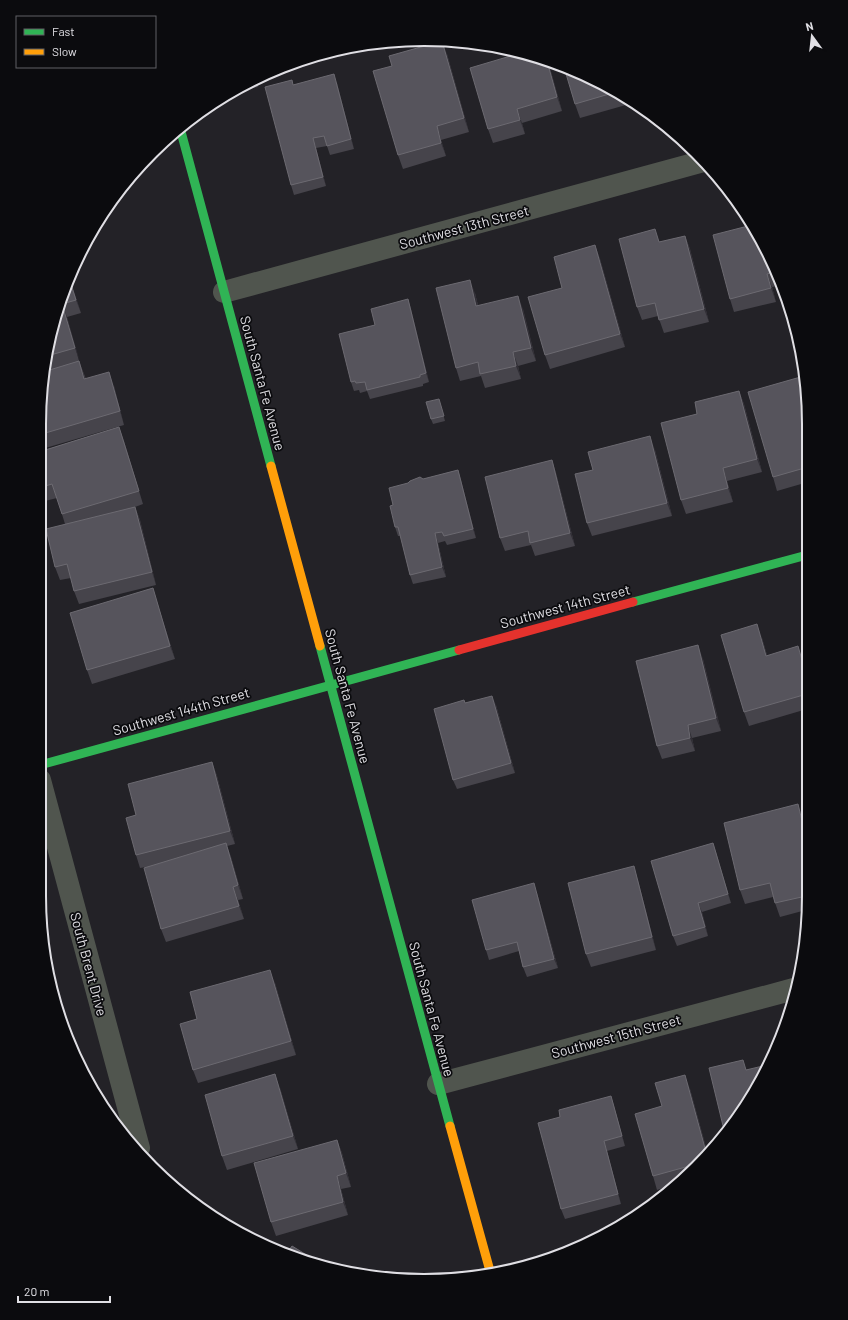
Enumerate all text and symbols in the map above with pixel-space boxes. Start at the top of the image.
legend [16,16,156,68]
north arrow [792,16,832,56]
text: N [804,19,815,33]
text: Fast [52,24,75,38]
text: Slow [52,44,77,58]
street label: Southwest 13th Street [397,202,531,252]
street label: South Santa Fe Avenue [237,314,289,452]
street label: Southwest 14th Street [498,580,632,632]
street label: South Santa Fe Avenue [322,627,374,765]
street label: Southwest 144th Street [111,683,251,739]
street label: South Brent Drive [67,910,111,1018]
street label: South Santa Fe Avenue [406,940,458,1078]
street label: Southwest 15th Street [549,1011,683,1061]
scale bar [18,1278,110,1304]
text: 20 m [24,1284,50,1298]

